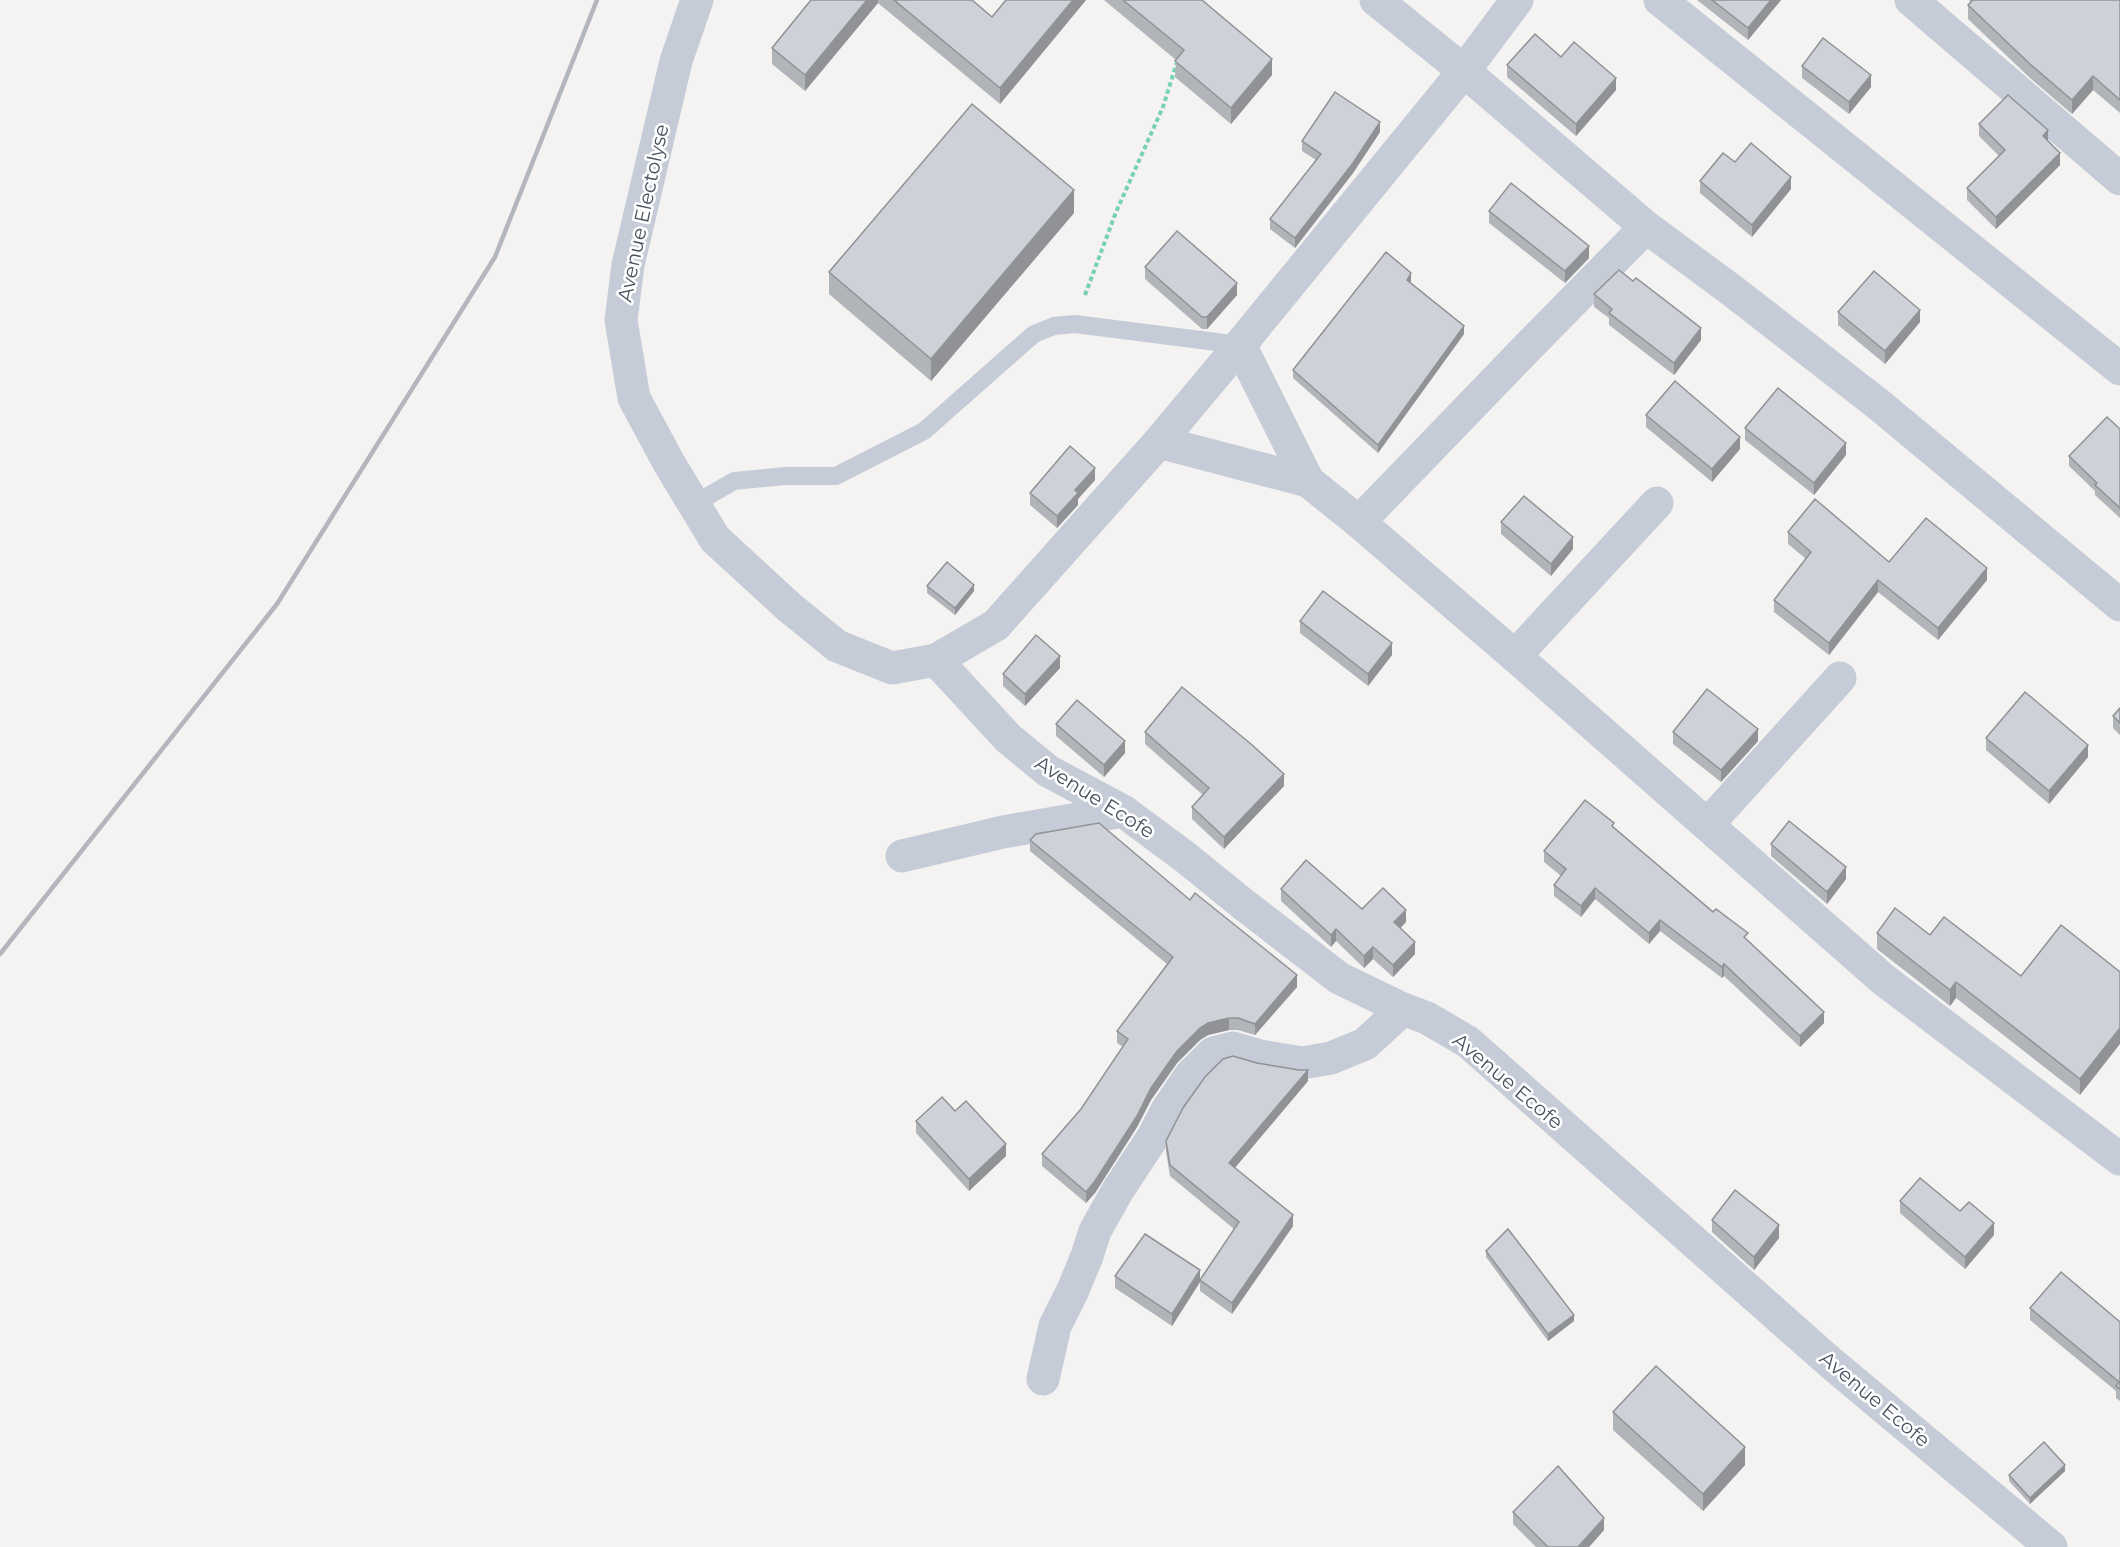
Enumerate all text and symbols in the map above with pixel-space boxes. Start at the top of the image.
street label: Avenue Electolyse [612,122,674,304]
street label: Avenue Ecofe [1031,751,1159,843]
street label: Avenue Ecofe [1448,1028,1568,1134]
street label: Avenue Ecofe [1815,1346,1935,1452]

